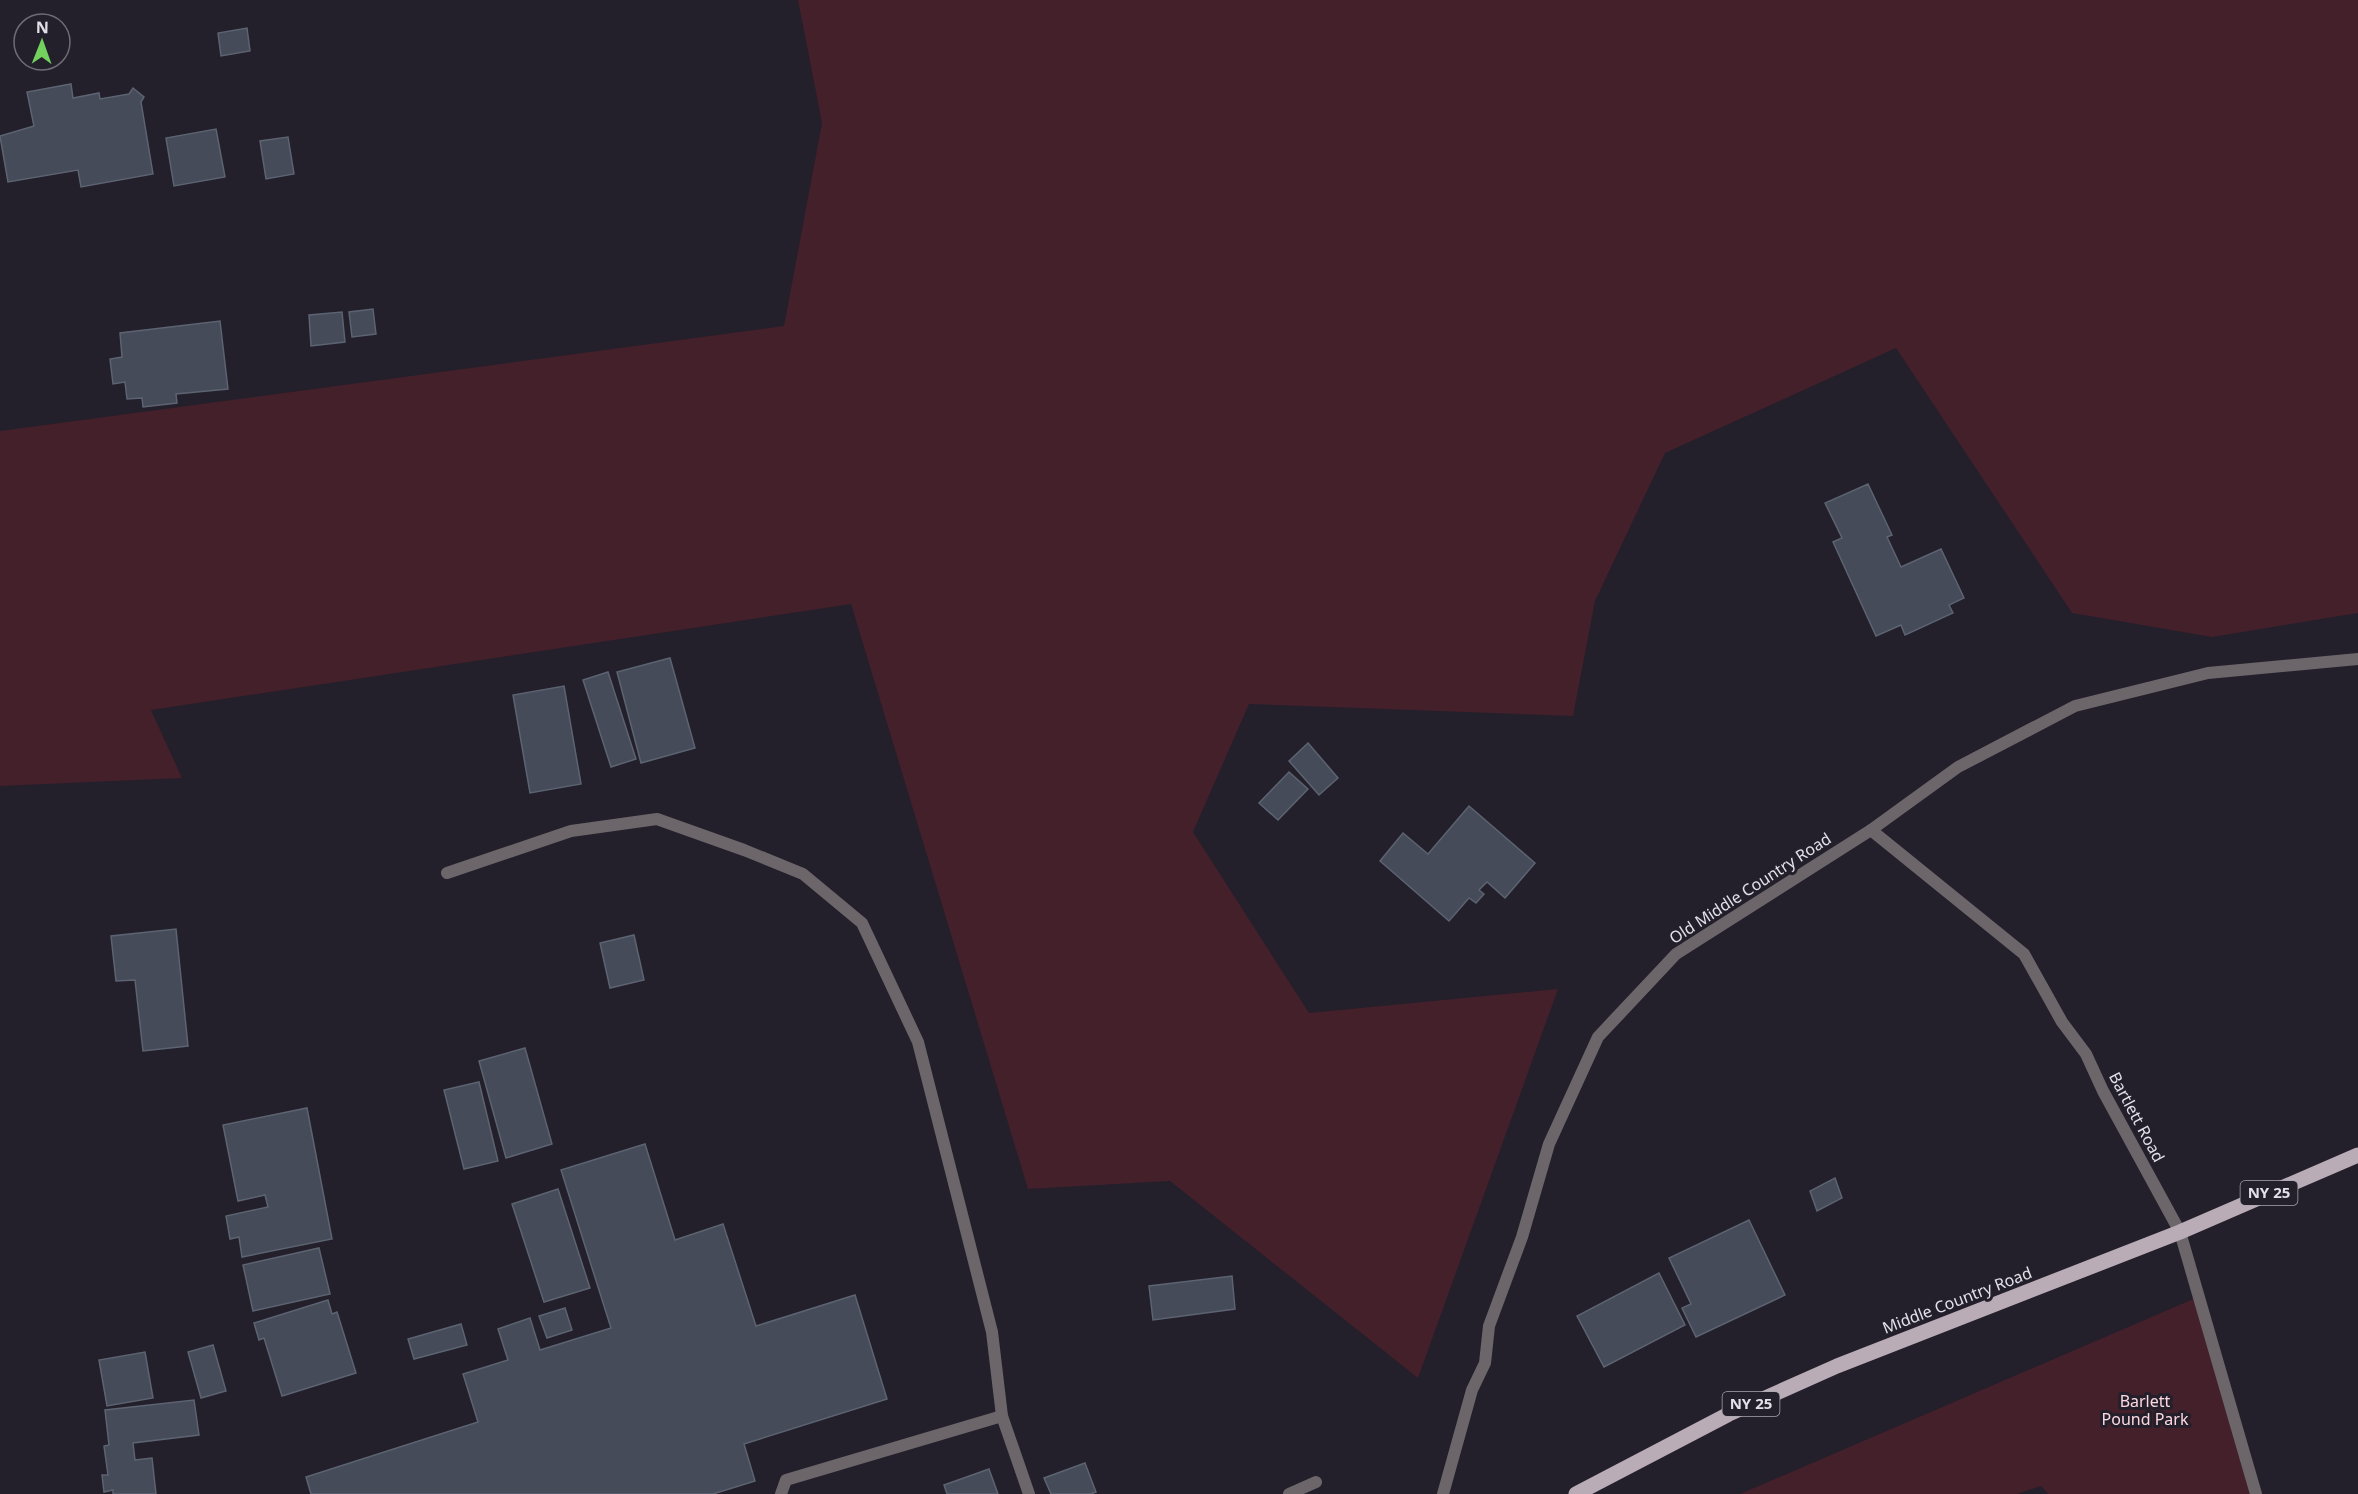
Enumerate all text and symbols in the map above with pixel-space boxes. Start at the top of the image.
north arrow [12,12,72,72]
text: N [36,16,49,38]
street label: Old Middle Country Road [1665,827,1835,949]
street label: Bartlett Road [2104,1068,2170,1166]
road number: NY 25 [2240,1181,2298,1205]
street label: Middle Country Road [1879,1261,2035,1339]
park label: Barlett Pound Park [2102,1390,2189,1430]
road number: NY 25 [1722,1392,1780,1416]

